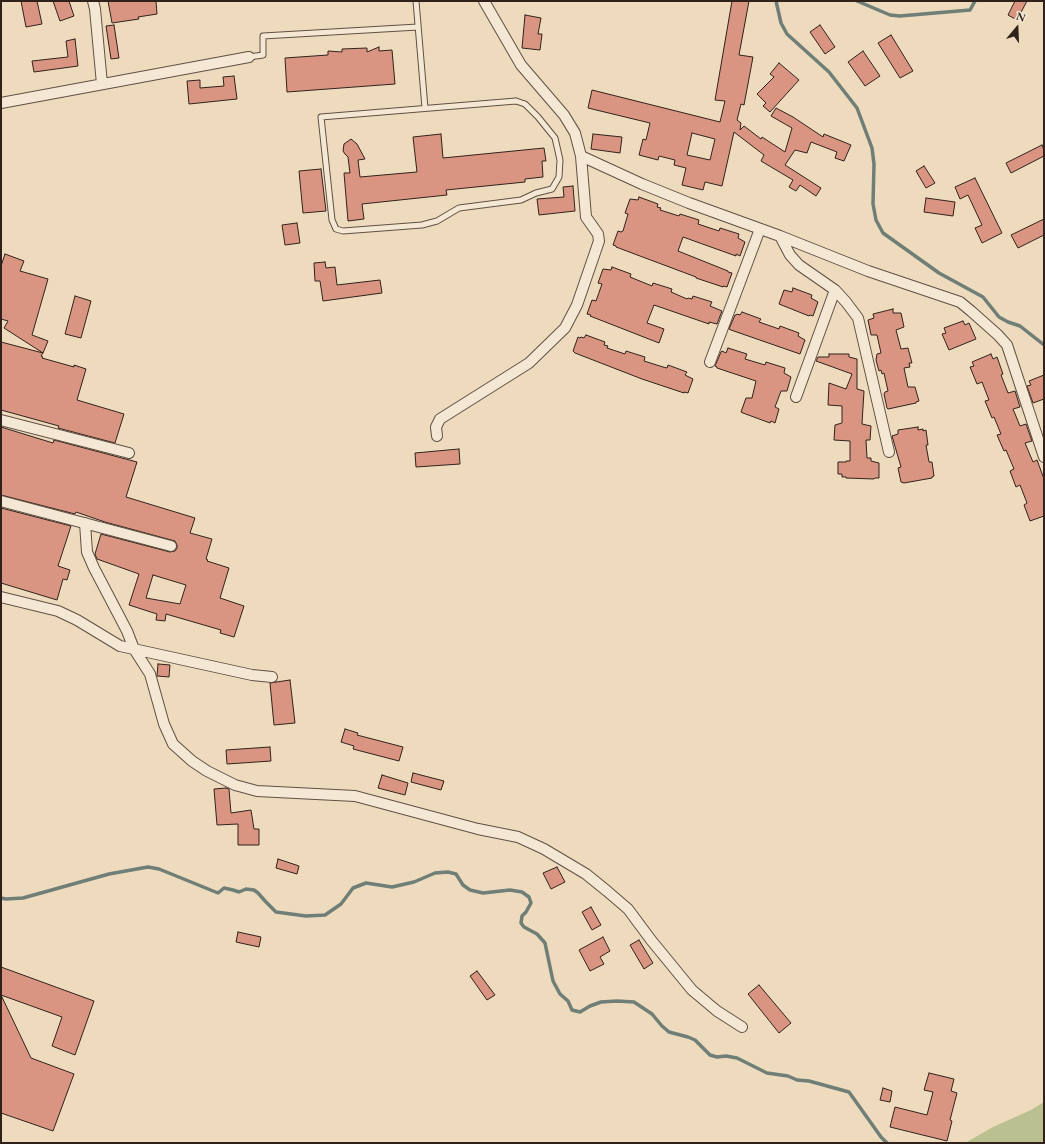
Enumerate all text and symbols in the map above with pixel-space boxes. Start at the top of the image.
north arrow [997,8,1037,48]
text: N [1014,9,1027,25]

